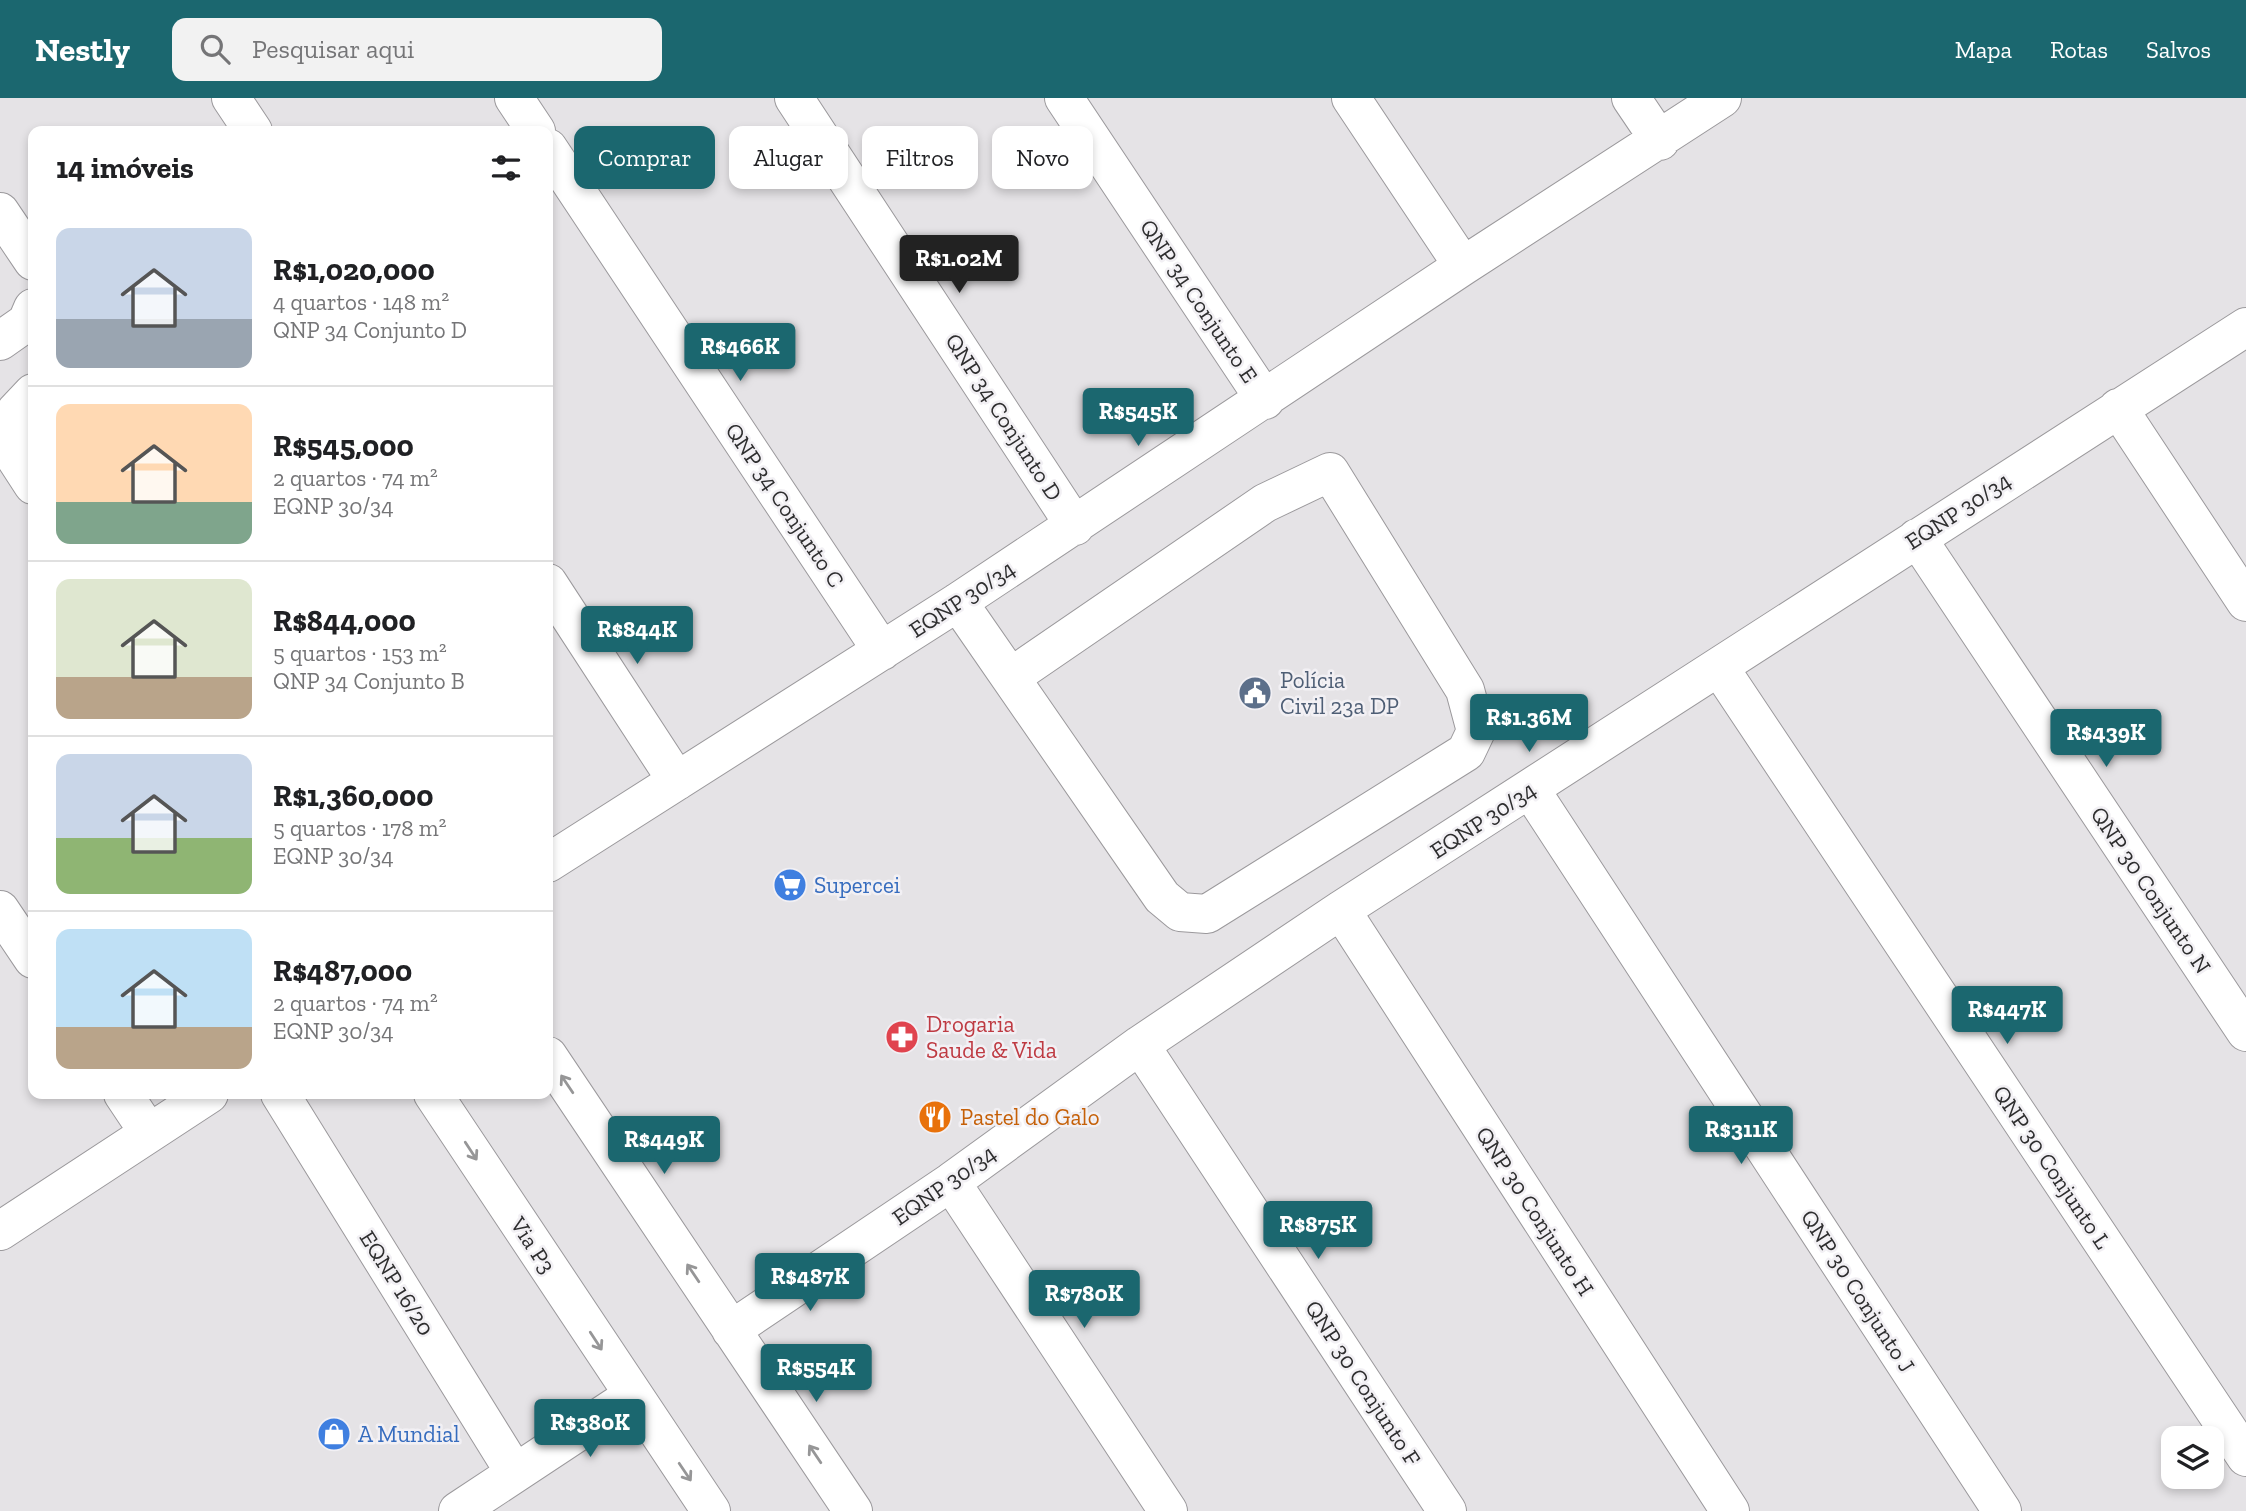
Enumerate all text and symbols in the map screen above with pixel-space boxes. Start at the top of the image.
search box [172,18,662,81]
text: Nestly [35,30,130,69]
icon: search [196,30,234,68]
text: Pesquisar aqui [252,33,414,65]
text: Mapa [1955,35,2012,64]
text: Rotas [2050,35,2108,64]
text: Salvos [2146,35,2211,64]
chip: Comprar [574,126,715,189]
chip: Alugar [729,126,848,189]
chip: Filtros [862,126,978,189]
chip: Novo [992,126,1093,189]
icon: filters [487,149,525,187]
text: 14 imóveis [56,150,194,186]
street label: QNP 34 Conjunto E [1134,214,1264,388]
pin: R$1.02M [894,236,1024,295]
text: R$1.02M [916,244,1002,272]
text: R$1,020,000 [273,252,435,288]
icon: home [112,256,196,340]
text: 4 quartos · 148 m² [273,288,449,316]
text: QNP 34 Conjunto D [273,316,467,344]
pin: R$466K [683,324,797,383]
street label: QNP 34 Conjunto D [939,328,1069,506]
text: R$466K [700,332,780,360]
pin: R$545K [1081,388,1195,448]
text: R$545K [1099,397,1177,425]
street label: QNP 34 Conjunto C [720,417,850,593]
text: R$545,000 [273,428,414,464]
icon: home [112,432,196,516]
text: 2 quartos · 74 m² [273,464,438,492]
street label: EQNP 30/34 [1900,466,2016,556]
text: EQNP 30/34 [273,492,394,520]
street label: EQNP 30/34 [904,554,1020,644]
text: R$844,000 [273,603,416,639]
pin: R$844K [580,606,694,666]
icon: home [112,607,196,691]
text: R$844K [597,615,677,643]
text: 5 quartos · 153 m² [273,639,447,667]
place label: Polícia Civil 23a DP [1280,666,1399,720]
text: QNP 34 Conjunto B [273,667,465,695]
public building icon: Polícia Civil 23a DP [1236,674,1274,712]
pin: R$1.36M [1464,694,1594,754]
text: R$1.36M [1486,703,1572,731]
pin: R$439K [2049,710,2163,769]
text: R$439K [2066,718,2146,746]
street label: EQNP 30/34 [1425,775,1541,865]
text: R$1,360,000 [273,778,434,814]
icon: home [112,782,196,866]
street label: QNP 30 Conjunto N [2085,801,2217,979]
text: 5 quartos · 178 m² [273,814,447,842]
text: EQNP 30/34 [273,842,394,870]
supermarket icon: Supercei [771,866,809,904]
place label: Supercei [814,871,900,899]
text: R$487,000 [273,953,412,989]
icon: home [112,957,196,1041]
pin: R$447K [1950,986,2064,1046]
text: 2 quartos · 74 m² [273,989,438,1017]
text: R$447K [1968,995,2046,1023]
place label: Drogaria Saude & Vida [926,1010,1057,1064]
text: EQNP 30/34 [273,1017,394,1045]
pharmacy icon: Drogaria Saude & Vida [883,1018,921,1056]
one-way arrow [559,1075,574,1094]
street label: QNP 30 Conjunto L [1987,1080,2117,1254]
restaurant icon: Pastel do Galo [916,1098,954,1136]
place label: Pastel do Galo [960,1103,1100,1131]
pin: R$311K [1684,1107,1798,1166]
text: R$311K [1705,1115,1777,1143]
pin: R$449K [607,1116,721,1176]
street label: QNP 30 Conjunto H [1470,1121,1600,1301]
text: R$449K [624,1125,704,1153]
street label: EQNP 30/34 [887,1139,1001,1231]
one-way arrow [464,1140,478,1160]
pin: R$875K [1261,1202,1375,1261]
street label: QNP 30 Conjunto J [1795,1204,1921,1378]
text: R$875K [1279,1210,1357,1238]
street label: Via P3 [504,1211,562,1278]
street label: EQNP 16/20 [354,1225,440,1341]
pin: R$487K [753,1254,867,1313]
text: R$487K [771,1262,849,1290]
one-way arrow [686,1264,700,1283]
pin: R$780K [1027,1270,1141,1330]
text: R$780K [1045,1279,1123,1307]
street label: QNP 30 Conjunto F [1299,1295,1427,1471]
one-way arrow [589,1330,603,1350]
pin: R$554K [759,1344,873,1404]
text: R$554K [777,1353,855,1381]
pin: R$380K [533,1400,647,1459]
text: R$380K [550,1408,630,1436]
shop icon: A Mundial [315,1415,353,1453]
place label: A Mundial [358,1420,460,1448]
map controls [2161,1426,2224,1489]
button: layers [2161,1426,2224,1489]
one-way arrow [807,1445,821,1465]
one-way arrow [678,1462,692,1482]

